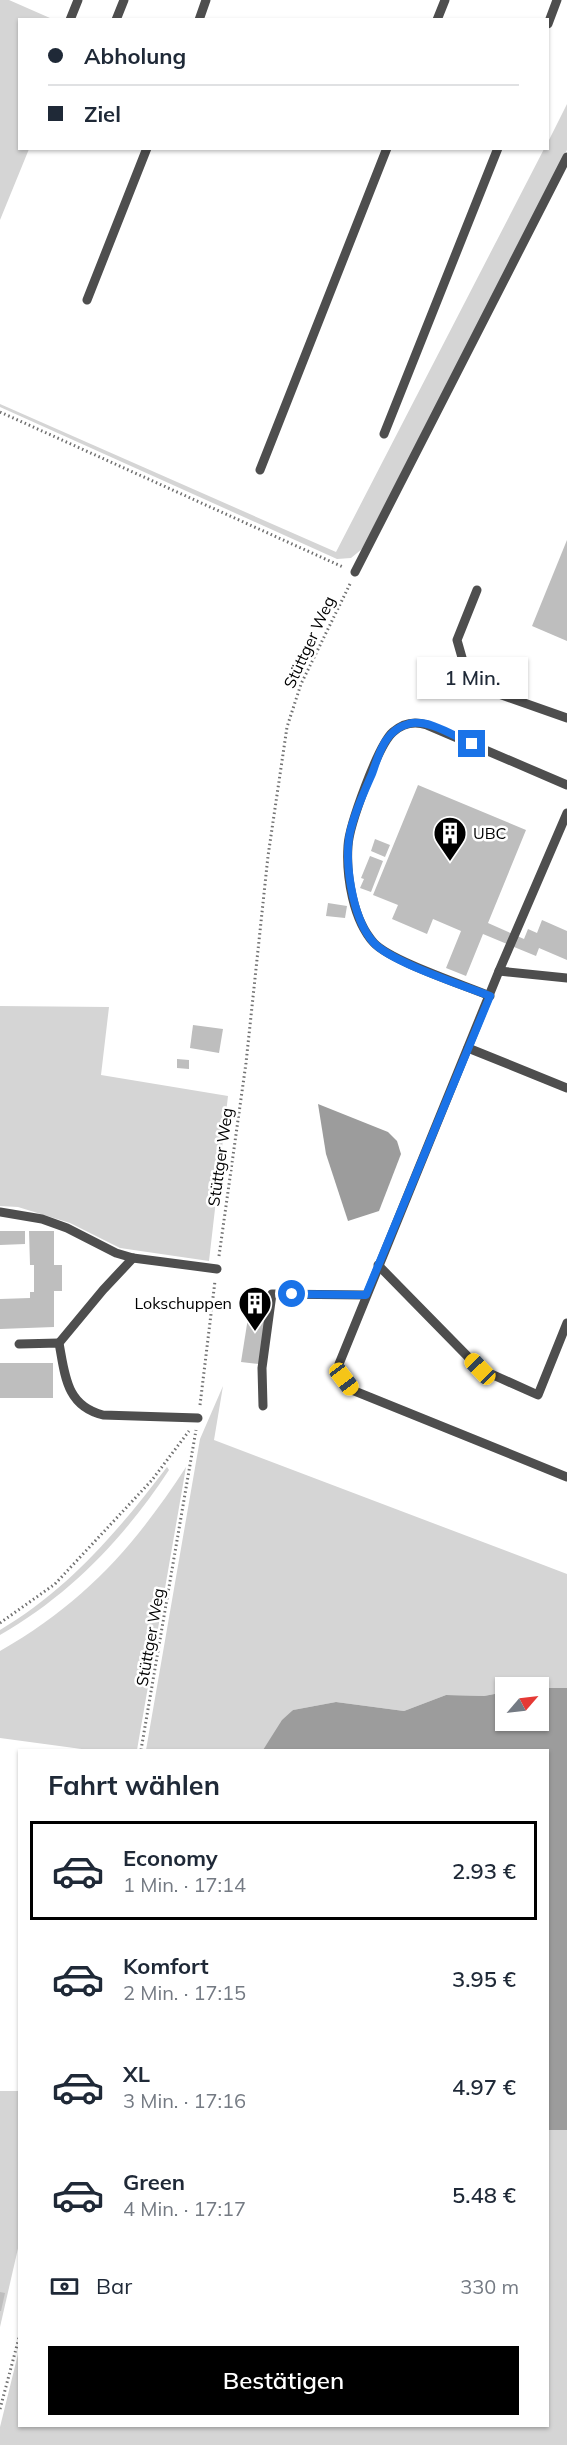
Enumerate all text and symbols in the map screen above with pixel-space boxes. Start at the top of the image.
text: Abholung [84,42,186,70]
text: Ziel [84,100,121,128]
street label: Stüttger Weg [279,593,339,691]
callout: 1 Min. [416,657,528,699]
text: 1 Min. [444,665,501,690]
route end [458,730,485,757]
building icon: UBC [432,815,468,862]
place label: UBC [473,823,507,843]
street label: Stüttger Weg [203,1106,237,1208]
route start [278,1280,305,1307]
building icon: Lokschuppen [237,1285,273,1332]
place label: Lokschuppen [134,1293,232,1313]
car [461,1350,499,1388]
car [326,1359,362,1399]
street label: Stüttger Weg [132,1586,168,1688]
north arrow [495,1677,549,1731]
map controls [495,1677,549,1731]
text: Fahrt wählen [48,1768,220,1802]
icon: car [51,1844,105,1898]
text: Economy [123,1844,218,1872]
text: 2.93 € [452,1857,516,1885]
text: 1 Min. · 17:14 [123,1872,246,1897]
icon: car [51,1952,105,2006]
text: Komfort [123,1952,209,1980]
text: 3.95 € [452,1965,516,1993]
text: 2 Min. · 17:15 [123,1980,246,2005]
icon: car [51,2060,105,2114]
text: XL [123,2060,150,2088]
text: 4.97 € [452,2073,516,2101]
text: 3 Min. · 17:16 [123,2088,246,2113]
icon: car [51,2168,105,2222]
text: Green [123,2168,185,2196]
text: 5.48 € [452,2181,516,2209]
text: 4 Min. · 17:17 [123,2196,246,2221]
icon: cash [48,2270,81,2303]
text: Bar [96,2272,132,2300]
text: 330 m [460,2274,519,2299]
button: Bestätigen [48,2346,519,2415]

